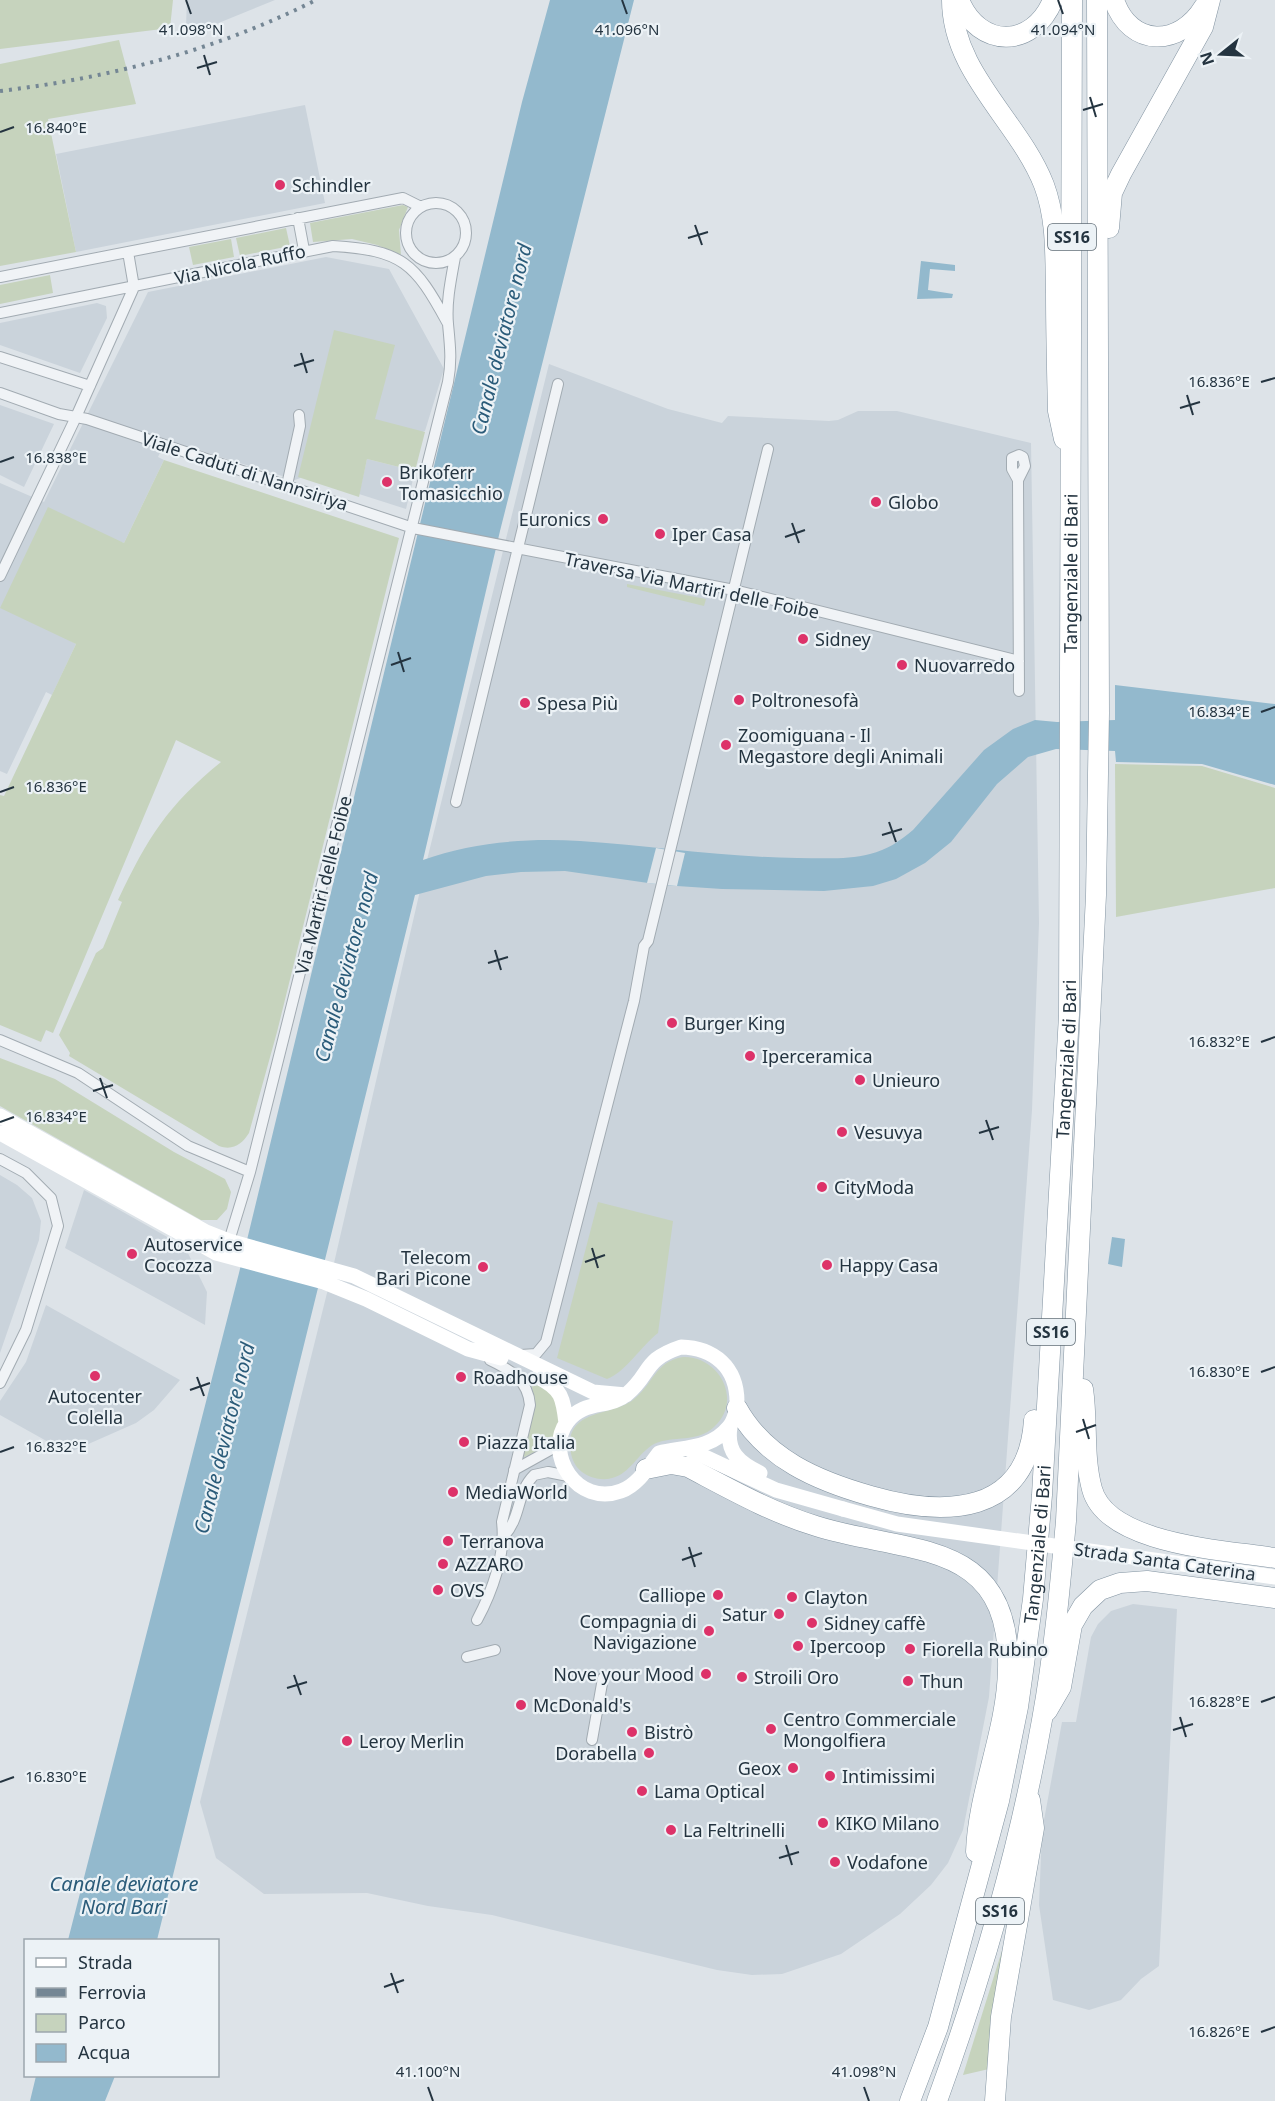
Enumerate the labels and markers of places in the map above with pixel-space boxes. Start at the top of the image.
place label: Schindler [292,173,371,197]
marker: Schindler [273,178,287,192]
place label: Brikoferr Tomasicchio [399,460,503,505]
marker: Brikoferr Tomasicchio [380,475,394,489]
place label: Globo [888,490,939,514]
marker: Globo [869,495,883,509]
place label: Euronics [519,507,591,531]
marker: Euronics [596,512,610,526]
place label: Iper Casa [672,522,752,546]
marker: Iper Casa [653,527,667,541]
place label: Sidney [815,627,872,651]
marker: Sidney [796,632,810,646]
place label: Nuovarredo [914,653,1015,677]
marker: Nuovarredo [895,658,909,672]
place label: Poltronesofà [751,688,859,712]
place label: Spesa Più [537,691,618,715]
marker: Poltronesofà [732,693,746,707]
marker: Spesa Più [518,696,532,710]
place label: Zoomiguana - Il Megastore degli Animali [738,723,943,768]
marker: Zoomiguana - Il Megastore degli Animali [719,738,733,752]
place label: Burger King [684,1011,785,1035]
marker: Burger King [665,1016,679,1030]
place label: Iperceramica [762,1044,873,1068]
marker: Iperceramica [743,1049,757,1063]
place label: Unieuro [872,1068,940,1092]
marker: Unieuro [853,1073,867,1087]
place label: Vesuvya [854,1120,923,1144]
marker: Vesuvya [835,1125,849,1139]
place label: CityModa [834,1175,914,1199]
marker: CityModa [815,1180,829,1194]
place label: Autoservice Cocozza [144,1232,243,1277]
place label: Telecom Bari Picone [376,1245,471,1290]
marker: Autoservice Cocozza [125,1247,139,1261]
place label: Happy Casa [839,1253,938,1277]
marker: Happy Casa [820,1258,834,1272]
marker: Telecom Bari Picone [476,1260,490,1274]
place label: Roadhouse [473,1365,568,1389]
marker: Autocenter Colella [88,1369,102,1383]
marker: Roadhouse [454,1370,468,1384]
place label: Autocenter Colella [48,1384,143,1429]
place label: Piazza Italia [476,1430,575,1454]
marker: Piazza Italia [457,1435,471,1449]
place label: MediaWorld [465,1480,568,1504]
marker: MediaWorld [446,1485,460,1499]
place label: Terranova [460,1529,544,1553]
marker: Terranova [441,1534,455,1548]
place label: AZZARO [455,1552,524,1576]
marker: AZZARO [436,1557,450,1571]
place label: OVS [450,1578,485,1602]
marker: OVS [431,1583,445,1597]
place label: Calliope [638,1583,706,1607]
place label: Clayton [804,1585,868,1609]
marker: Calliope [711,1588,725,1602]
marker: Clayton [785,1590,799,1604]
place label: Satur [722,1602,768,1626]
marker: Satur [772,1607,786,1621]
place label: Compagnia di Navigazione [579,1609,697,1654]
place label: Sidney caffè [824,1611,926,1635]
marker: Sidney caffè [805,1616,819,1630]
marker: Compagnia di Navigazione [702,1624,716,1638]
place label: Ipercoop [810,1634,886,1658]
place label: Fiorella Rubino [922,1637,1048,1661]
marker: Ipercoop [791,1639,805,1653]
marker: Fiorella Rubino [903,1642,917,1656]
place label: Nove your Mood [553,1662,694,1686]
place label: Stroili Oro [754,1665,839,1689]
marker: Nove your Mood [699,1667,713,1681]
place label: Thun [920,1669,963,1693]
marker: Stroili Oro [735,1670,749,1684]
marker: Thun [901,1674,915,1688]
place label: McDonald's [533,1693,631,1717]
marker: McDonald's [514,1698,528,1712]
place label: Centro Commerciale Mongolfiera [783,1707,956,1752]
place label: Bistrò [644,1720,693,1744]
marker: Centro Commerciale Mongolfiera [764,1722,778,1736]
marker: Bistrò [625,1725,639,1739]
place label: Leroy Merlin [359,1729,464,1753]
marker: Leroy Merlin [340,1734,354,1748]
place label: Dorabella [555,1741,637,1765]
marker: Dorabella [642,1746,656,1760]
place label: Geox [738,1756,781,1780]
marker: Geox [786,1761,800,1775]
place label: Intimissimi [842,1764,935,1788]
marker: Intimissimi [823,1769,837,1783]
place label: Lama Optical [654,1779,765,1803]
marker: Lama Optical [635,1784,649,1798]
place label: KIKO Milano [835,1811,940,1835]
marker: KIKO Milano [816,1816,830,1830]
place label: La Feltrinelli [683,1818,785,1842]
marker: La Feltrinelli [664,1823,678,1837]
place label: Vodafone [847,1850,928,1874]
marker: Vodafone [828,1855,842,1869]

